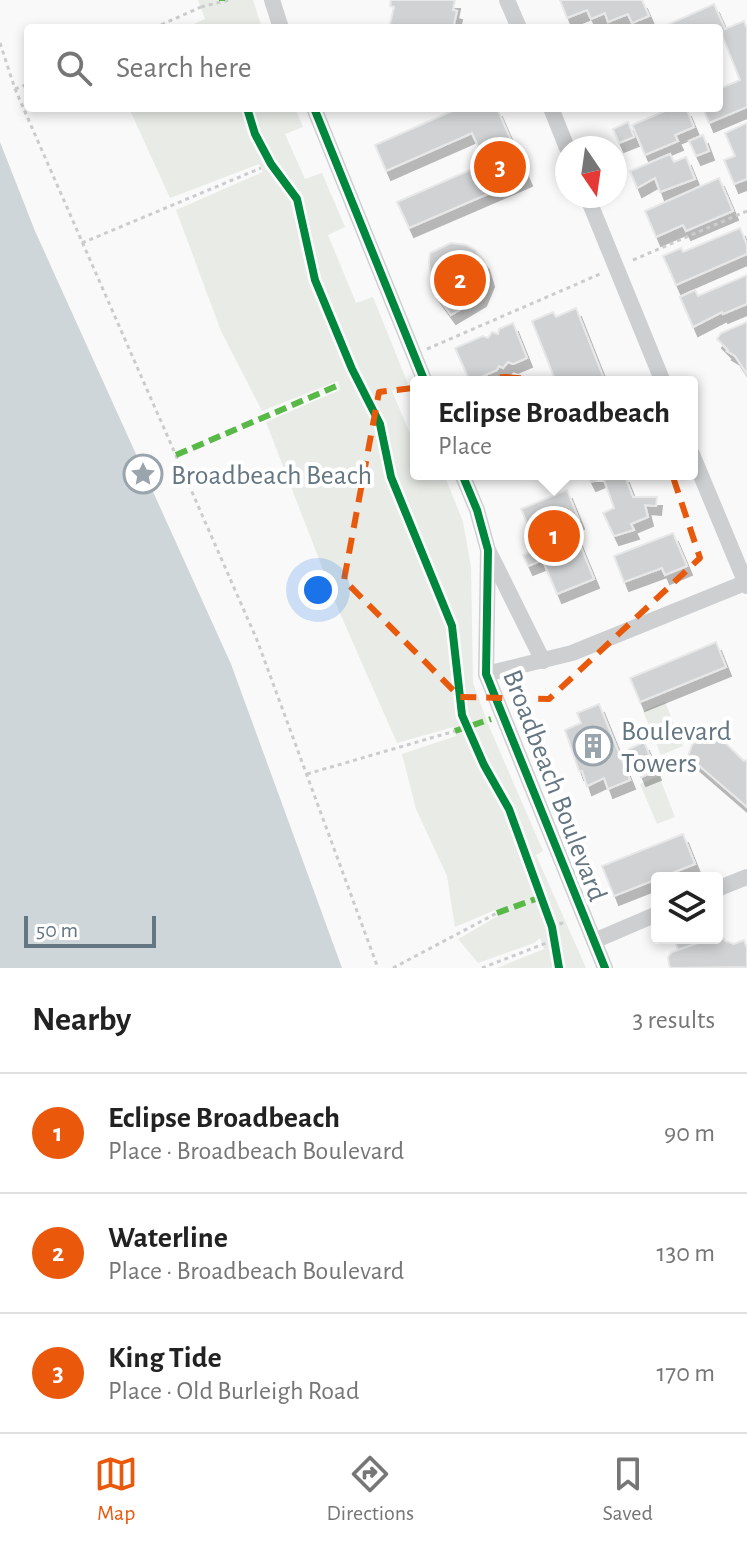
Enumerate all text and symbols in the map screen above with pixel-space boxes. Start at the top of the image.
search box [24,24,723,112]
icon: search [52,46,96,90]
text: Search here [116,53,252,83]
north arrow [555,136,627,208]
pin: 3 [474,137,526,197]
pin: 2 [434,250,486,310]
popup [410,376,698,480]
text: Eclipse Broadbeach [438,398,670,428]
text: Place [438,433,492,459]
place icon: Broadbeach Beach [122,453,164,495]
place label: Broadbeach Beach [171,462,372,490]
pin: 1 [528,506,580,566]
your location [298,570,338,610]
street label: Broadbeach Boulevard [497,666,611,905]
place label: Boulevard Towers [621,718,731,778]
building icon: Boulevard Towers [572,725,614,767]
map controls [651,872,723,944]
button: layers [651,872,723,944]
scale bar [24,912,156,948]
text: 50 m [36,919,78,941]
text: Nearby [32,1003,131,1037]
text: 3 results [632,1007,715,1033]
text: Eclipse Broadbeach [108,1103,340,1133]
text: 1 [53,1120,63,1146]
text: 90 m [664,1120,715,1146]
text: Place · Broadbeach Boulevard [108,1138,404,1164]
text: Waterline [108,1223,228,1253]
text: 2 [52,1240,64,1266]
text: 130 m [657,1240,715,1266]
text: Place · Broadbeach Boulevard [108,1258,404,1284]
text: King Tide [108,1343,222,1373]
text: 3 [52,1360,64,1386]
text: 170 m [656,1360,715,1386]
text: Place · Old Burleigh Road [108,1378,359,1404]
tab: Map [94,1452,138,1526]
tab: Directions [326,1452,414,1526]
tab: Saved [602,1452,653,1526]

